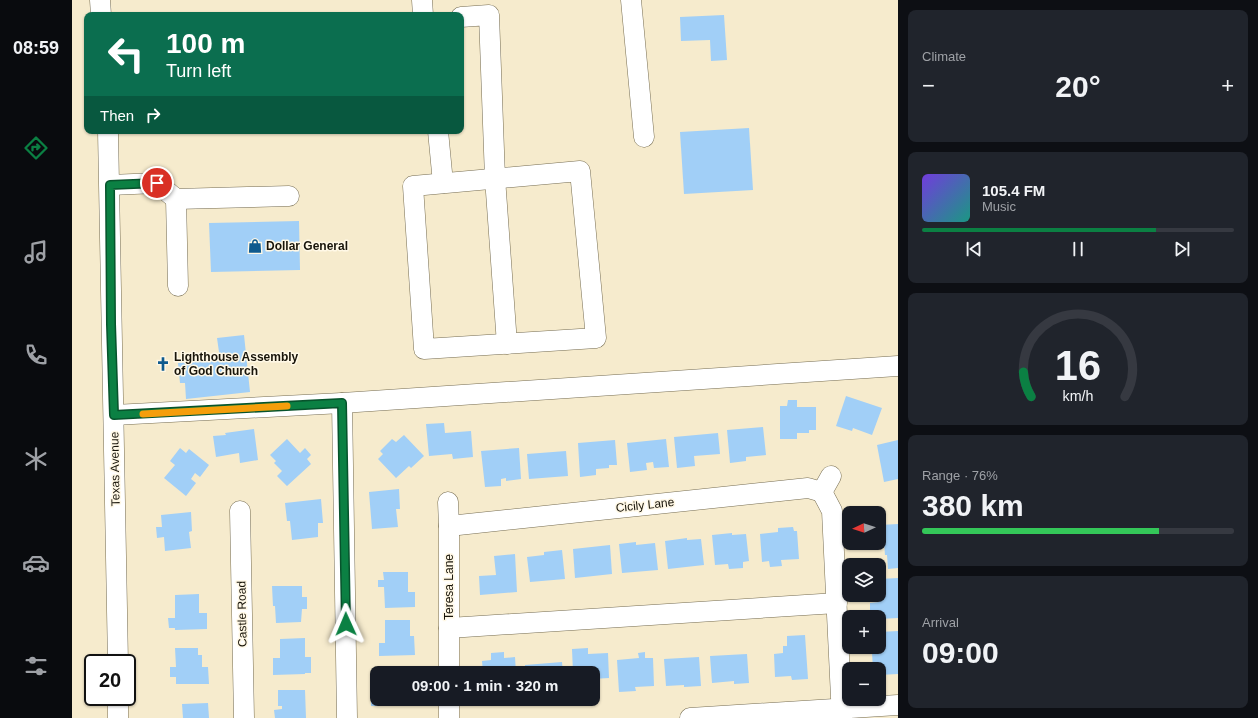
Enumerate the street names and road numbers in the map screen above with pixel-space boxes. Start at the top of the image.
street label: Texas Avenue [107,431,123,506]
street label: Cicily Lane [615,495,675,515]
street label: Teresa Lane [442,554,456,620]
street label: Castle Road [234,581,250,647]

